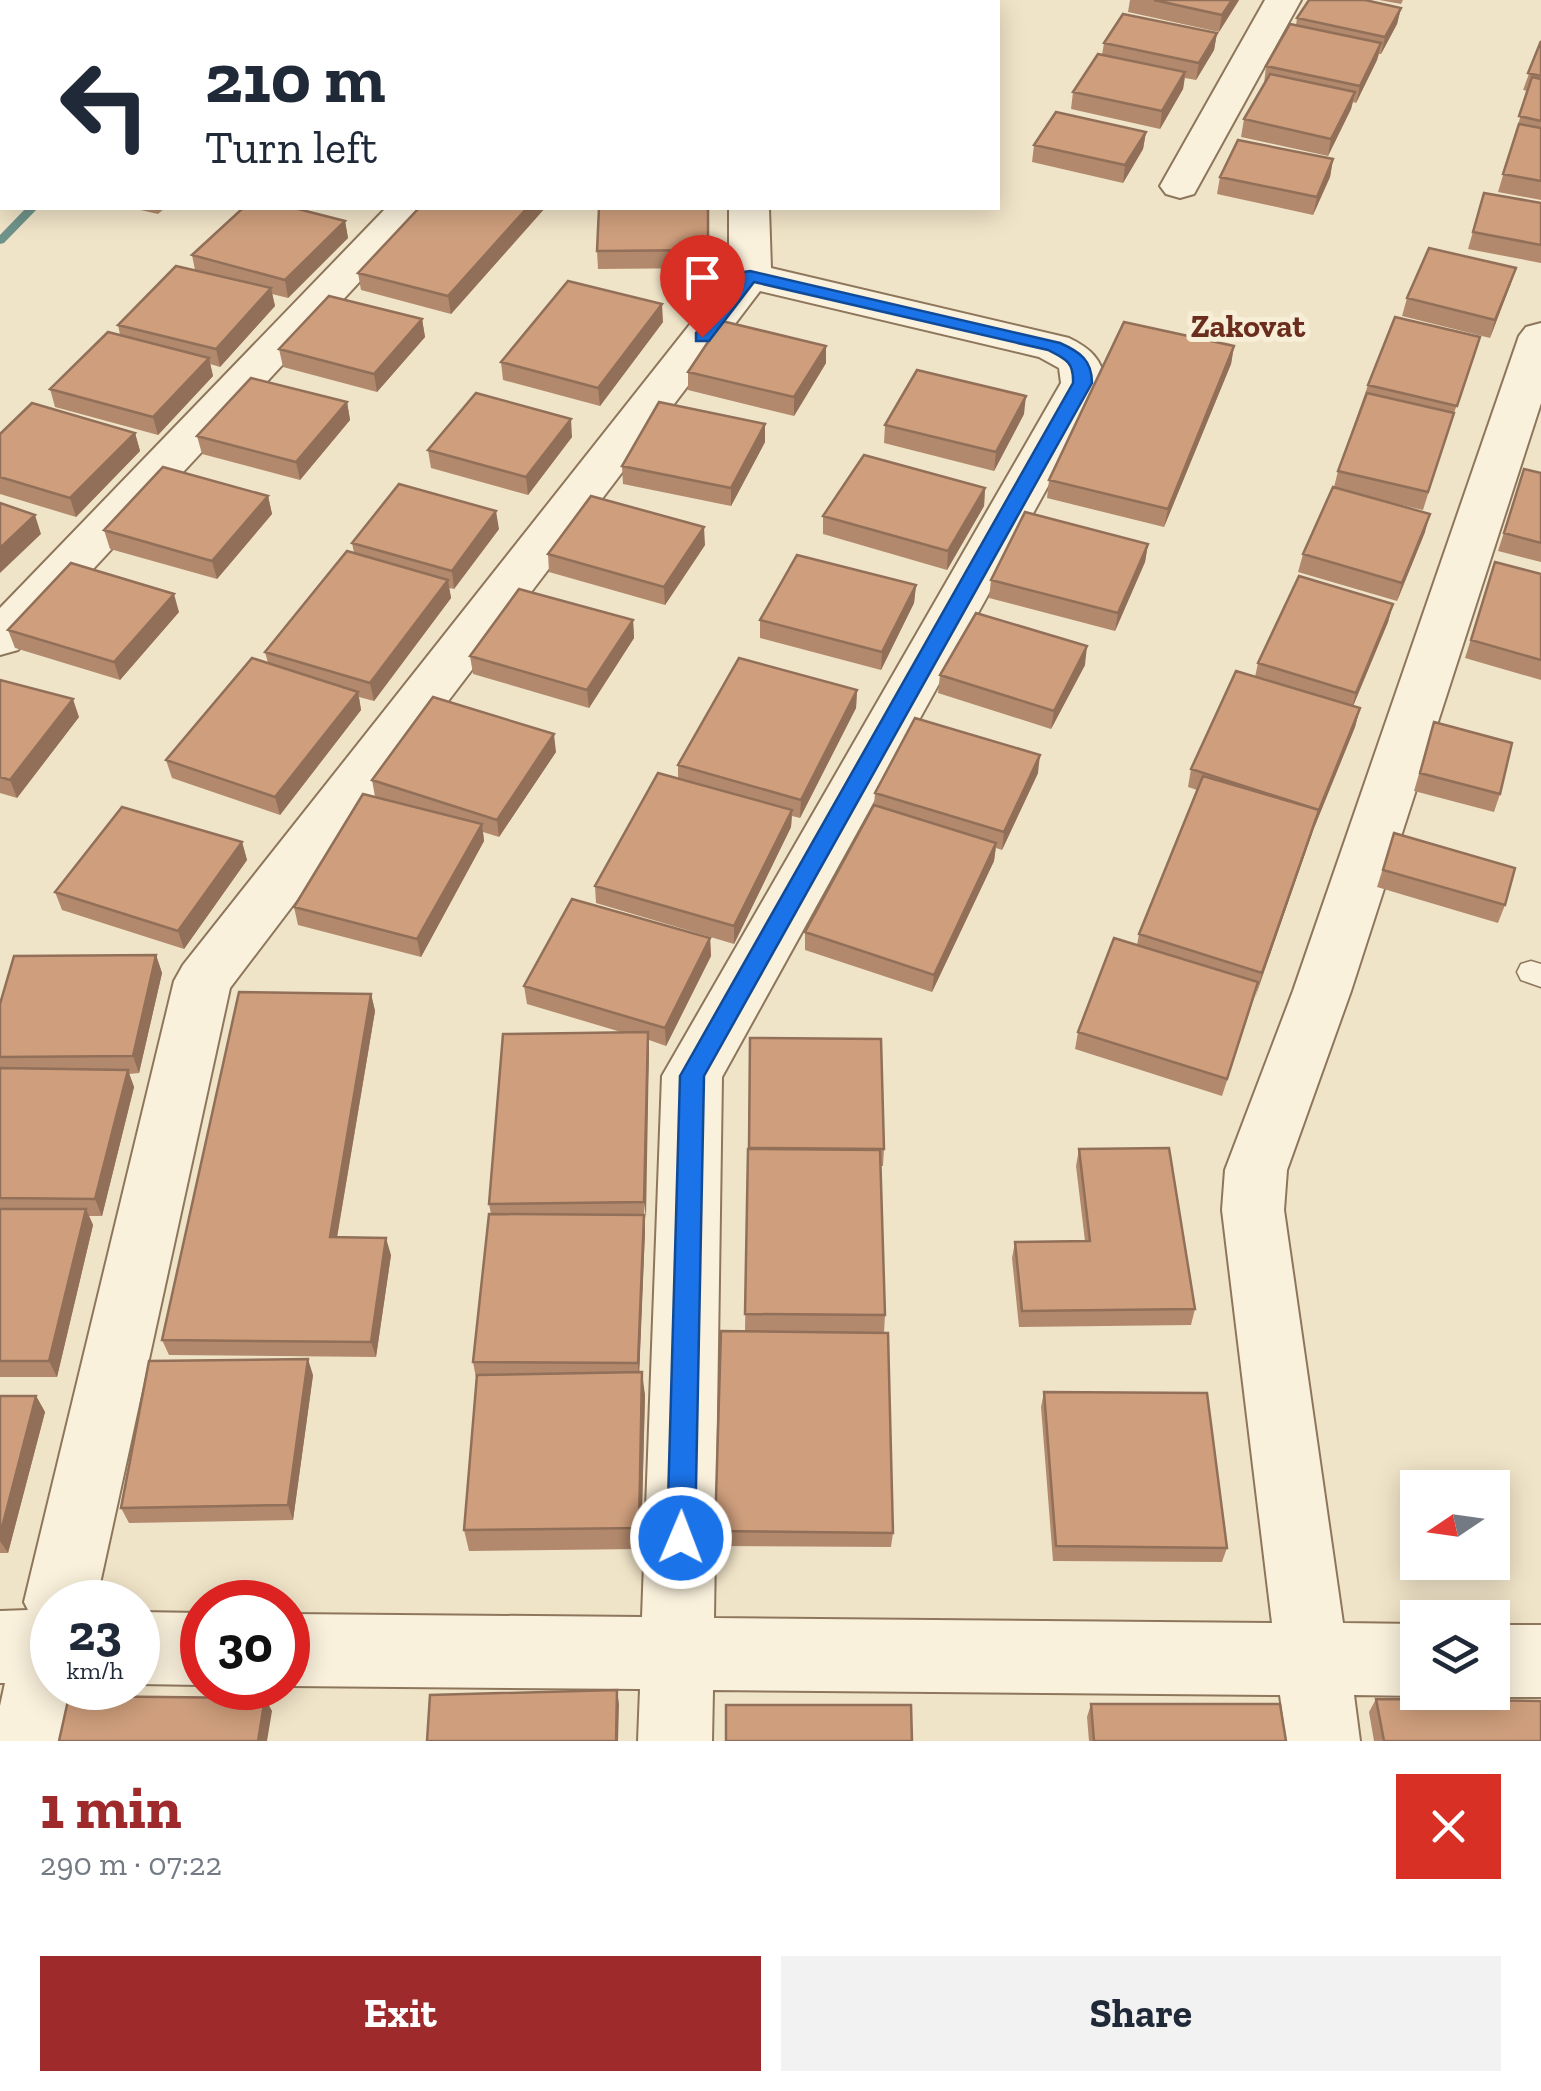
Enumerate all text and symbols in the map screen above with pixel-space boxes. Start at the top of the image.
text: 210 m [205,36,386,120]
icon: left [40,40,170,170]
text: Turn left [205,121,377,175]
pin [660,235,745,338]
icon: arrive [675,250,730,305]
district label: Zakovat [1191,307,1306,345]
north arrow [1400,1470,1510,1580]
map controls [1400,1470,1510,1710]
position arrow [629,1486,733,1590]
speed limit sign: 30 [180,1580,310,1710]
button: layers [1400,1600,1510,1710]
text: 23 [68,1603,122,1663]
text: km/h [66,1655,124,1685]
text: 1 min [40,1771,182,1843]
button: close [1396,1774,1501,1879]
text: 290 m · 07:22 [40,1845,222,1883]
button: Exit [40,1956,761,2071]
button: Share [781,1956,1501,2071]

